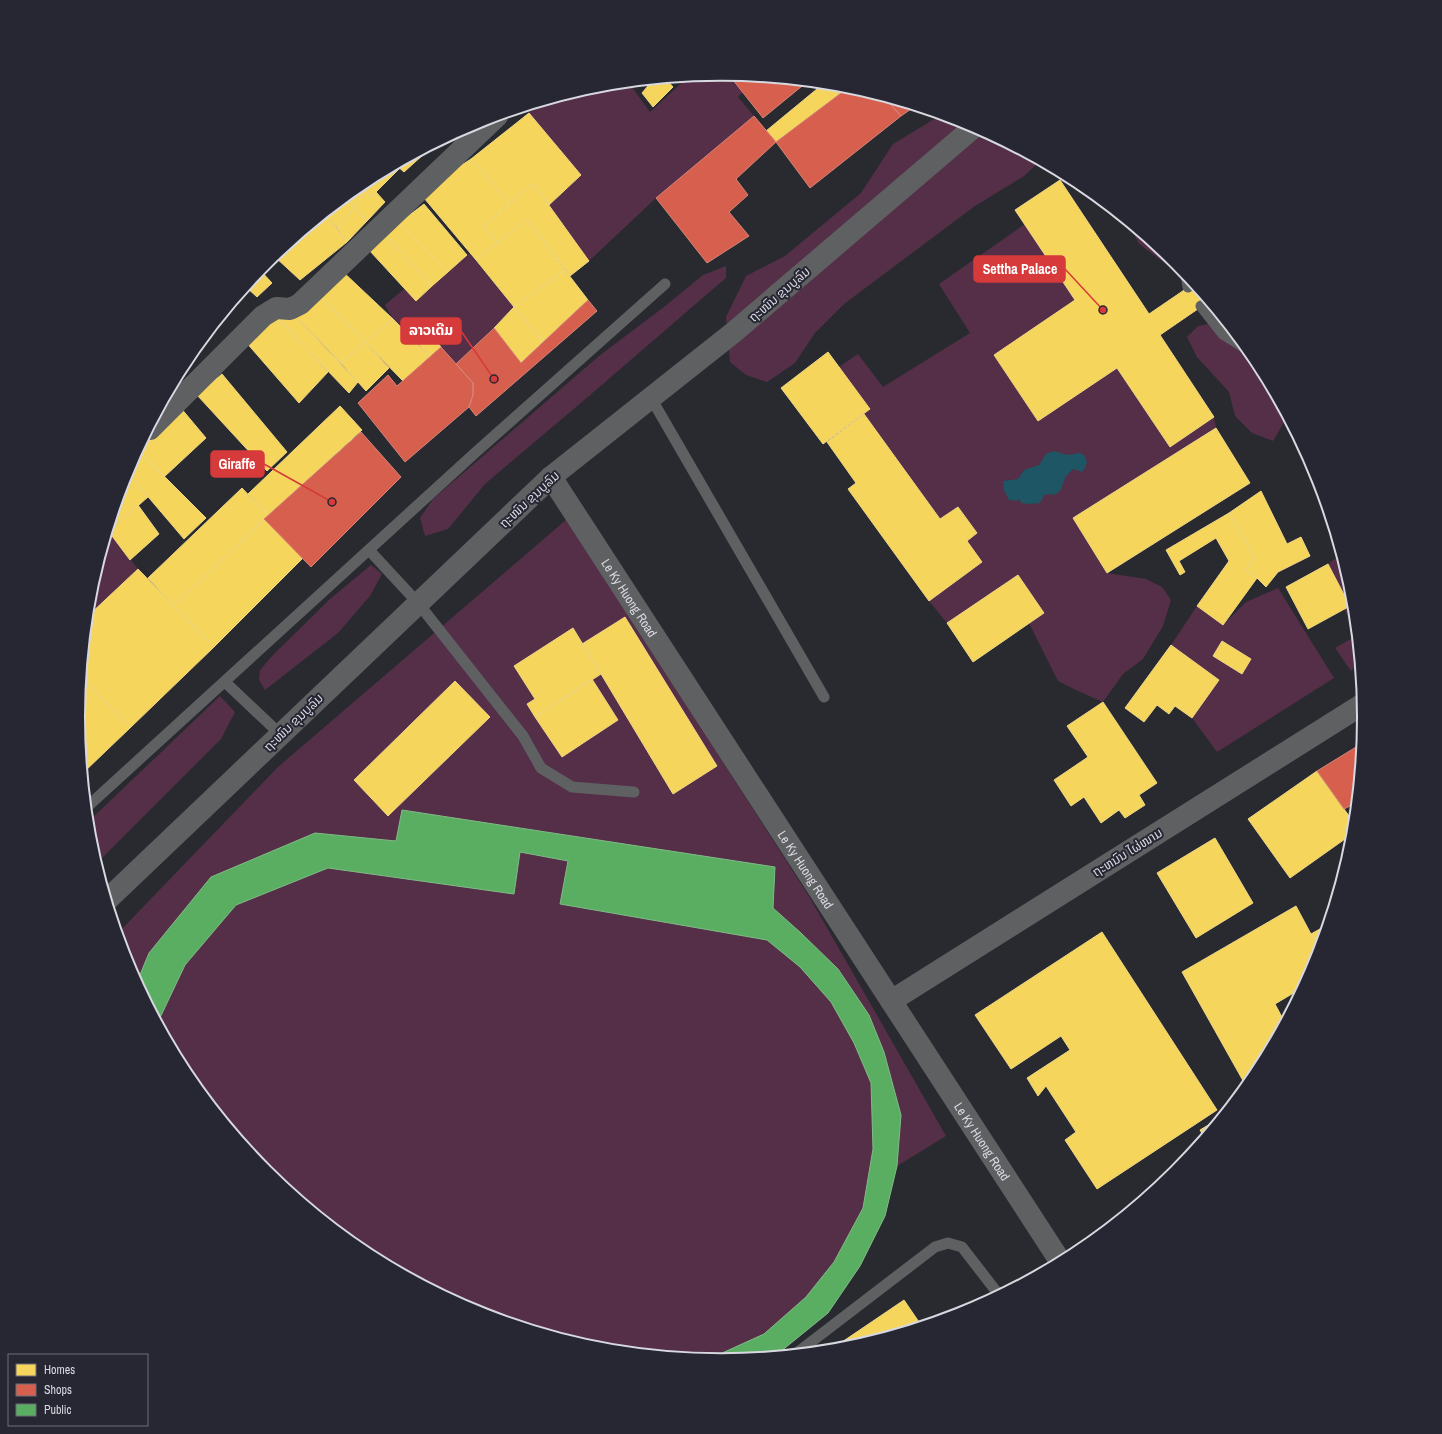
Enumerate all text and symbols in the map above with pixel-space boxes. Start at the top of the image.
callout: Settha Palace [974,256,1065,282]
text: Settha Palace [983,260,1057,278]
street label: ຖະໜົນ ຂຸນບູລົມ [745,263,814,326]
callout: ລາວເດີມ [401,318,461,344]
text: ລາວເດີມ [409,321,453,339]
callout: Giraffe [211,451,264,477]
text: Giraffe [218,455,256,473]
street label: ຖະໜົນ ຂຸນບູລົມ [496,467,563,532]
street label: Le Ky Huong Road [597,556,661,641]
street label: ຖະໜົນ ຂຸນບູລົມ [260,690,327,755]
street label: ຖະຫນົນ ໄຜ່ໜາມ [1089,824,1166,881]
street label: Le Ky Huong Road [774,827,837,912]
street label: Le Ky Huong Road [950,1099,1014,1184]
legend [8,1354,148,1426]
text: Homes [44,1362,75,1378]
text: Shops [44,1382,72,1398]
text: Public [44,1402,71,1418]

